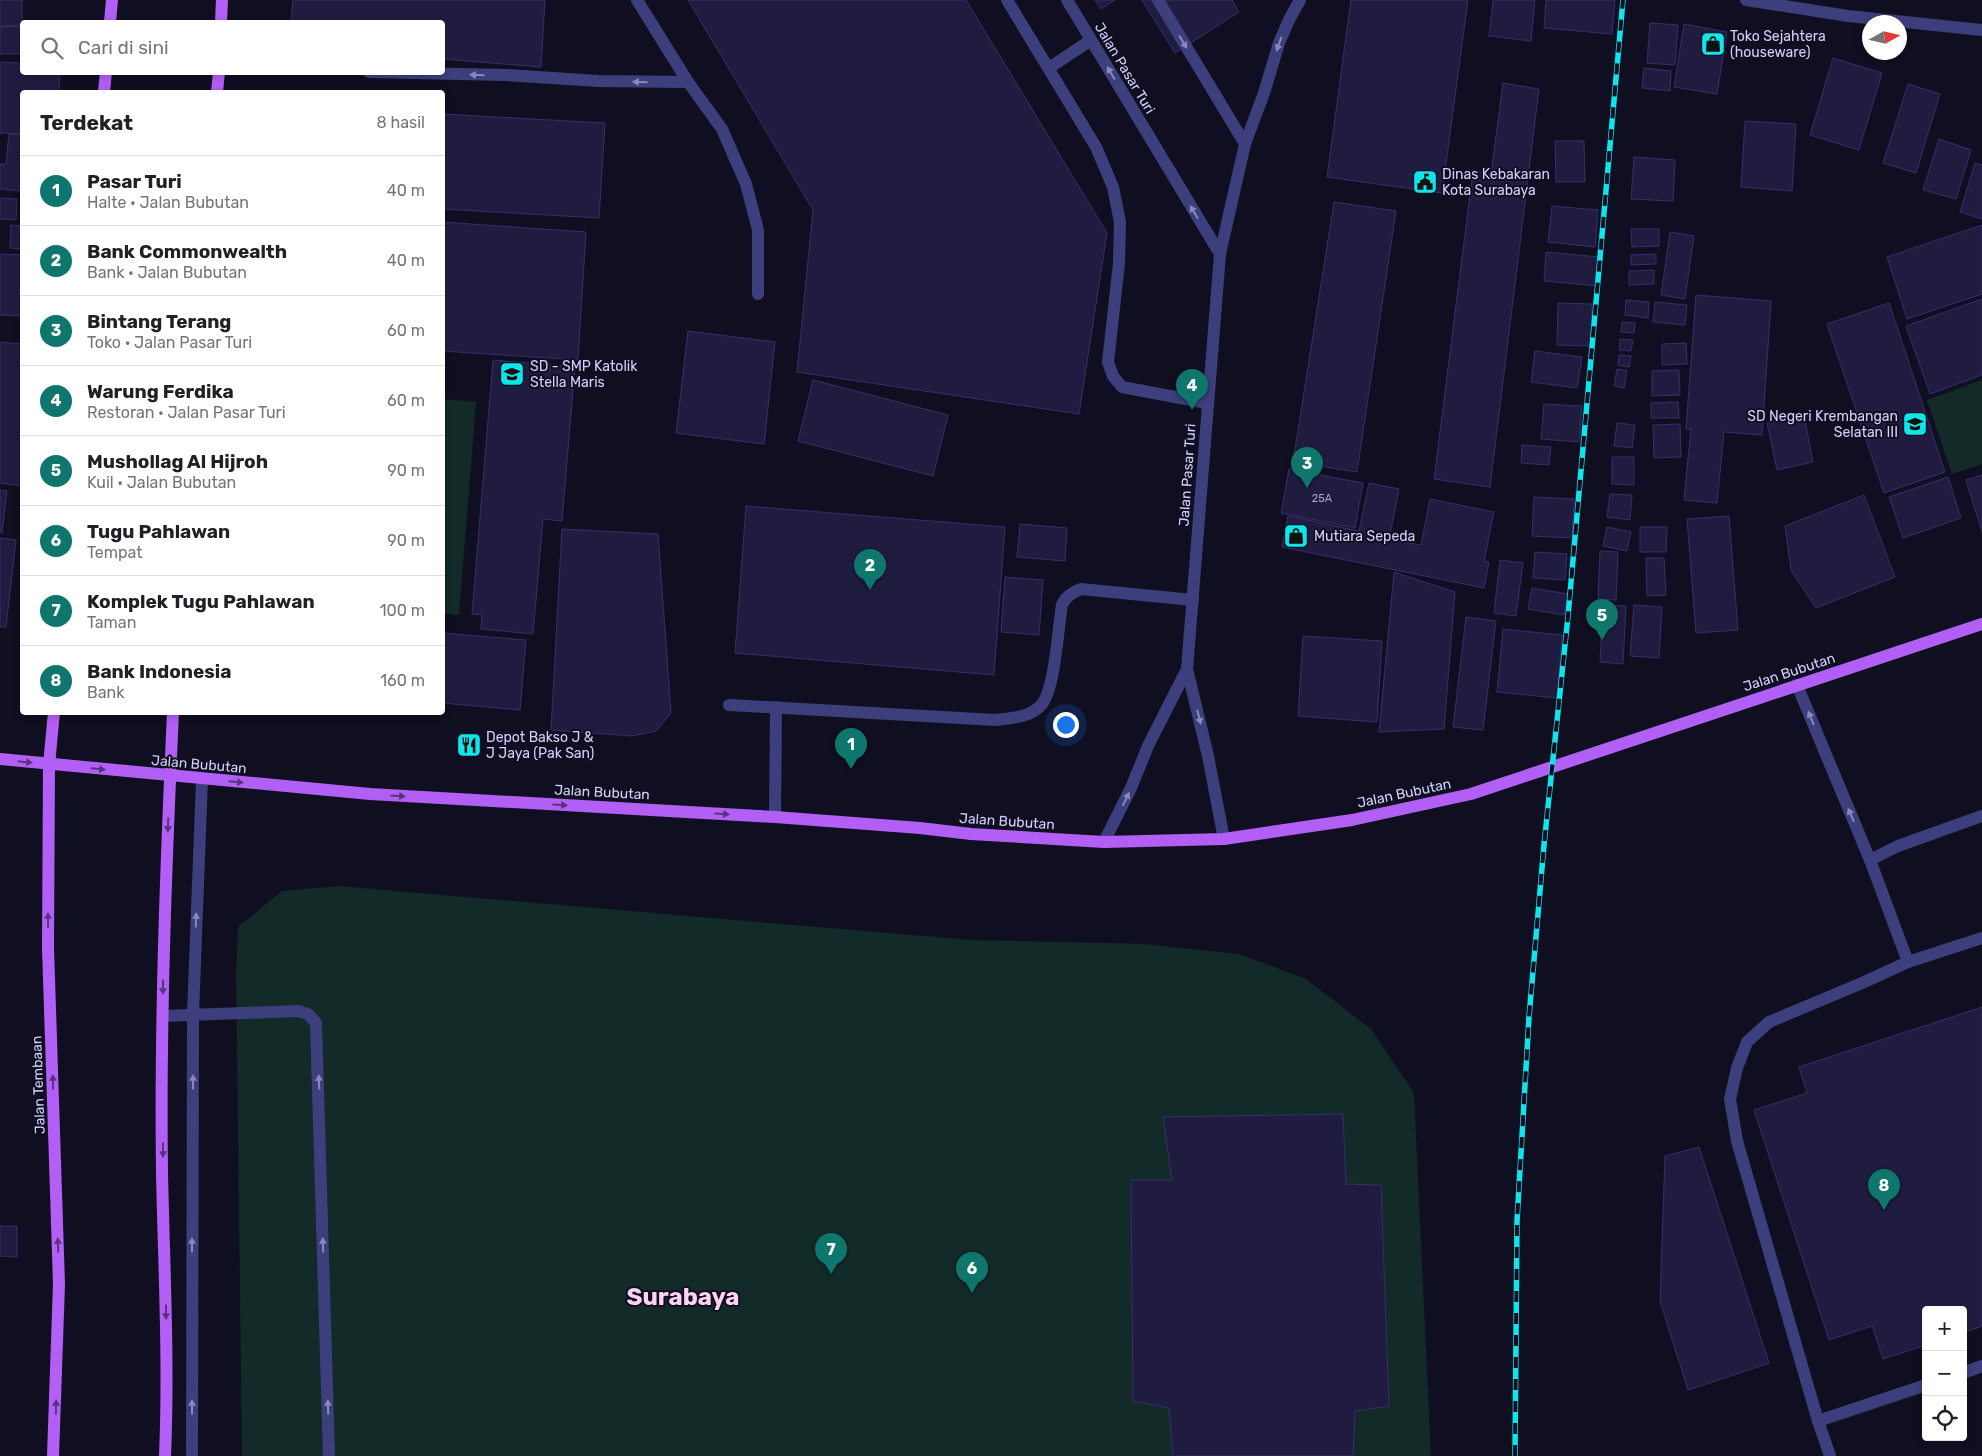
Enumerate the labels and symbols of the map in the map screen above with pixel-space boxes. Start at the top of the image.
north arrow [1862,15,1907,60]
street label: Jalan Pasar Turi [1091,20,1158,117]
place label: Toko Sejahtera (houseware) [1730,28,1826,61]
shop icon: Toko Sejahtera (houseware) [1700,31,1726,57]
one-way arrow [1179,35,1188,48]
one-way arrow [1275,37,1283,52]
one-way arrow [1106,66,1115,79]
one-way arrow [469,71,485,79]
one-way arrow [631,78,647,86]
place label: Dinas Kebakaran Kota Surabaya [1442,166,1550,199]
public building icon: Dinas Kebakaran Kota Surabaya [1412,169,1438,195]
one-way arrow [1190,206,1199,219]
place label: SD - SMP Katolik Stella Maris [530,358,638,391]
school or university icon: SD - SMP Katolik Stella Maris [499,361,525,387]
pin: 4 [1176,369,1208,410]
place label: SD Negeri Krembangan Selatan III [1747,408,1898,441]
school or university icon: SD Negeri Krembangan Selatan III [1902,411,1928,437]
street label: Jalan Pasar Turi [1175,423,1200,527]
pin: 3 [1291,447,1323,488]
house number: 25A [1312,492,1333,505]
shop icon: Mutiara Sepeda [1283,523,1309,549]
place label: Mutiara Sepeda [1314,528,1415,545]
pin: 2 [854,549,886,590]
pin: 5 [1586,599,1618,640]
street label: Jalan Bubutan [1741,650,1837,695]
one-way arrow [1195,709,1203,724]
one-way arrow [1806,711,1814,725]
your location [1053,712,1079,738]
pin: 1 [835,728,867,769]
place label: Depot Bakso J & J Jaya (Pak San) [486,729,594,762]
restaurant icon: Depot Bakso J & J Jaya (Pak San) [456,732,482,758]
street label: Jalan Bubutan [150,752,247,777]
one-way arrow [17,758,33,766]
one-way arrow [90,766,106,774]
street label: Jalan Bubutan [1355,775,1453,812]
one-way arrow [228,779,244,787]
street label: Jalan Bubutan [554,782,650,803]
one-way arrow [1122,792,1130,806]
one-way arrow [390,793,406,801]
one-way arrow [552,802,568,810]
one-way arrow [1847,808,1855,822]
street label: Jalan Bubutan [959,810,1055,833]
one-way arrow [715,811,731,819]
one-way arrow [164,817,172,833]
one-way arrow [45,912,53,928]
one-way arrow [193,912,201,928]
one-way arrow [159,980,167,996]
street label: Jalan Tembaan [28,1035,49,1135]
one-way arrow [48,1074,56,1090]
one-way arrow [189,1074,197,1090]
one-way arrow [315,1074,323,1090]
one-way arrow [158,1142,166,1158]
pin: 8 [1868,1169,1900,1210]
pin: 7 [815,1233,847,1274]
one-way arrow [53,1237,61,1253]
one-way arrow [188,1237,196,1253]
one-way arrow [319,1237,327,1253]
pin: 6 [956,1252,988,1293]
district label: Surabaya [627,1283,740,1311]
one-way arrow [163,1305,171,1321]
one-way arrow [52,1399,60,1415]
one-way arrow [188,1399,196,1415]
one-way arrow [323,1399,331,1415]

